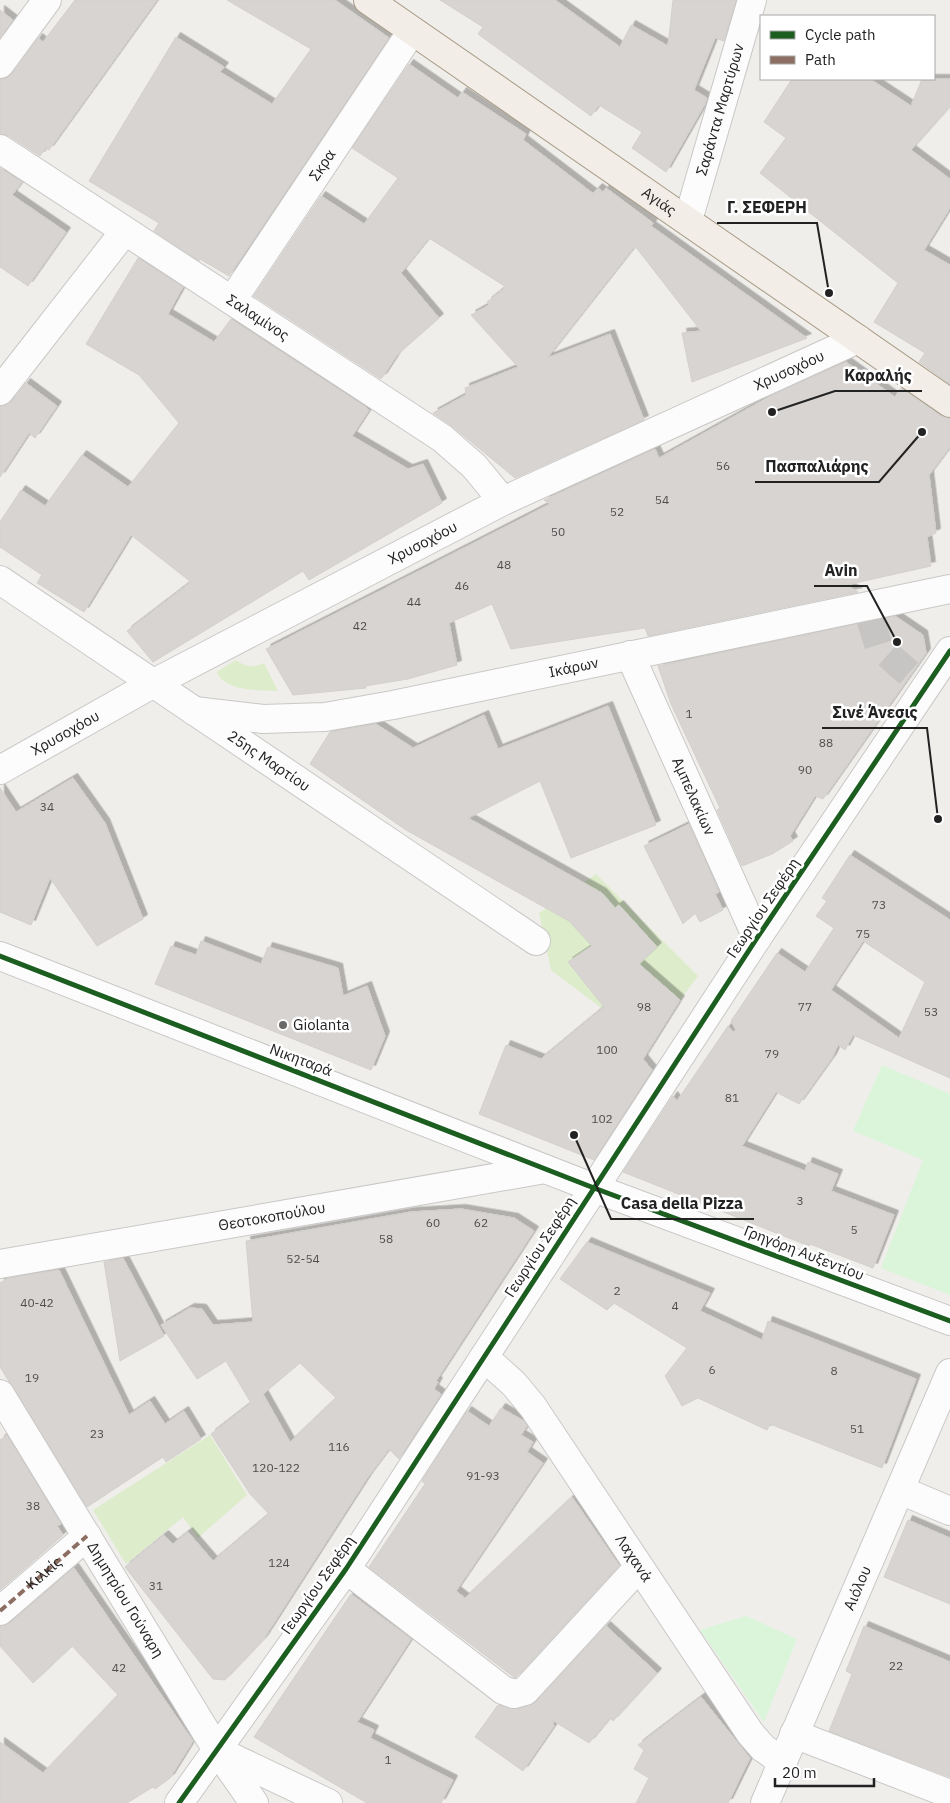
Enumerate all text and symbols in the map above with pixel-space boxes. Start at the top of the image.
legend [760,15,935,80]
text: Cycle path [805,25,876,44]
street label: Σαράντα Μαρτύρων [691,41,748,178]
text: Path [805,50,836,69]
street label: Σκρα [305,145,340,184]
street label: Αγιάς [638,183,680,220]
callout: Γ. ΣΕΦΕΡΗ [717,192,817,223]
text: Γ. ΣΕΦΕΡΗ [727,197,807,217]
street label: Σαλαμίνος [223,290,293,345]
street label: Χρυσοχόου [751,346,827,394]
callout: Καραλής [835,360,922,391]
text: Καραλής [844,365,912,385]
callout: Πασπαλιάρης [755,451,879,482]
text: Πασπαλιάρης [765,456,869,476]
house number: 56 [716,458,730,473]
house number: 54 [655,492,669,507]
house number: 52 [610,504,624,519]
street label: Χρυσοχόου [385,517,460,568]
house number: 50 [551,524,565,539]
callout: Avin [814,555,867,586]
house number: 48 [497,557,511,572]
text: Avin [824,560,858,580]
house number: 46 [455,578,469,593]
house number: 44 [407,594,421,609]
house number: 42 [353,618,367,633]
street label: Ικάρων [547,652,600,681]
callout: Σινέ Άνεσις [822,697,927,728]
text: Σινέ Άνεσις [832,702,918,722]
street label: Χρυσοχόου [28,706,103,760]
house number: 1 [685,706,693,721]
street label: 25ης Μαρτίου [224,726,314,795]
house number: 88 [819,735,833,750]
street label: Αμπελακίων [668,754,720,839]
house number: 90 [798,762,812,777]
house number: 34 [40,799,54,814]
street label: Γεωργίου Σεφέρη [722,854,803,961]
house number: 73 [872,897,886,912]
house number: 75 [856,926,870,941]
house number: 98 [637,999,651,1014]
house number: 77 [798,999,812,1014]
house number: 53 [924,1004,938,1019]
place label: Giolanta [293,1015,349,1034]
marker: Giolanta [277,1019,289,1031]
street label: Νικηταρά [267,1039,336,1080]
house number: 100 [596,1042,618,1057]
house number: 79 [765,1046,779,1061]
house number: 81 [725,1090,739,1105]
house number: 102 [591,1111,613,1126]
callout: Casa della Pizza [611,1188,754,1219]
street label: Γεωργίου Σεφέρη [500,1193,579,1301]
text: Casa della Pizza [621,1193,743,1213]
house number: 3 [796,1193,804,1208]
street label: Θεοτοκοπούλου [217,1197,327,1235]
house number: 60 [426,1215,440,1230]
house number: 62 [474,1215,488,1230]
street label: Γρηγόρη Αυξεντίου [741,1221,867,1284]
house number: 5 [850,1222,858,1237]
house number: 58 [379,1231,393,1246]
house number: 52-54 [286,1251,320,1266]
house number: 2 [613,1283,621,1298]
house number: 40-42 [20,1295,54,1310]
house number: 4 [671,1298,679,1313]
house number: 6 [708,1362,716,1377]
house number: 8 [830,1363,838,1378]
house number: 19 [25,1370,39,1385]
house number: 51 [850,1421,864,1436]
house number: 23 [90,1426,104,1441]
house number: 116 [328,1439,350,1454]
house number: 120-122 [252,1460,300,1475]
house number: 91-93 [466,1468,500,1483]
house number: 38 [26,1498,40,1513]
street label: Λαχανά [612,1531,657,1586]
street label: Γεωργίου Σεφέρη [276,1532,359,1638]
street label: Δημητρίου Γούναρη [83,1538,168,1661]
street label: Κιλκίς [22,1552,65,1593]
house number: 124 [268,1555,290,1570]
street label: Αιόλου [839,1563,875,1613]
house number: 31 [149,1578,163,1593]
house number: 22 [889,1658,903,1673]
house number: 42 [112,1660,126,1675]
house number: 1 [384,1752,392,1767]
scale bar [775,1756,874,1788]
text: 20 m [782,1763,817,1782]

